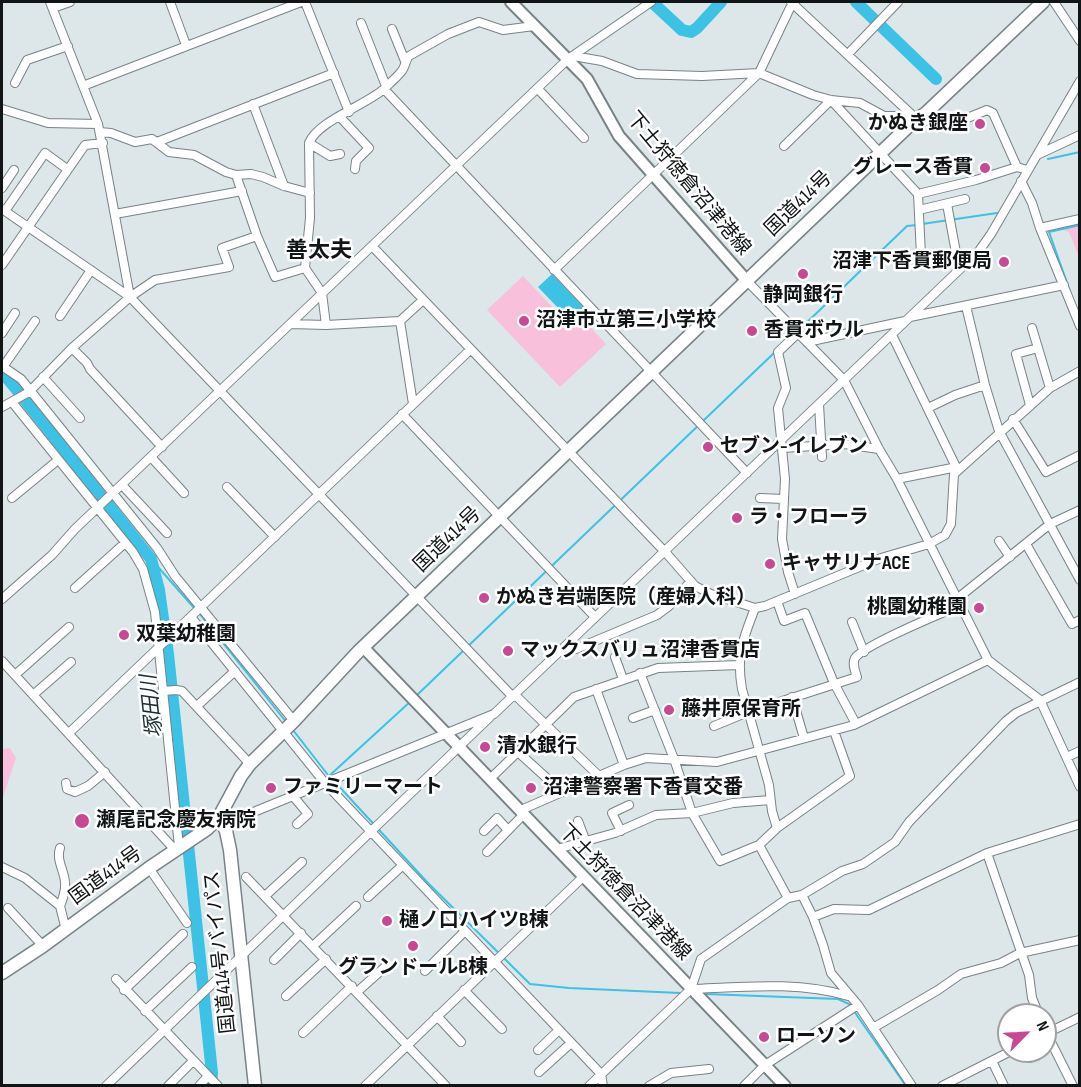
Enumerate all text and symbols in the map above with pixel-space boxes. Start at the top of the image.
street label: 下土狩徳倉沼津港線 [621,107,755,261]
place label: かぬき銀座 [868,112,968,136]
marker: かぬき銀座 [973,117,987,131]
place label: グレース香貫 [853,156,973,180]
marker: グレース香貫 [978,161,992,175]
street label: 国道414号 [761,166,837,242]
district label: 善太夫 [286,238,352,264]
place label: 沼津下香貫郵便局 [832,250,992,274]
marker: 沼津下香貫郵便局 [997,255,1011,269]
marker: 静岡銀行 [796,267,810,281]
place label: 静岡銀行 [763,284,843,308]
place label: 沼津市立第三小学校 [536,309,716,333]
marker: 沼津市立第三小学校 [517,314,531,328]
place label: 香貫ボウル [764,319,864,343]
marker: 香貫ボウル [745,324,759,338]
place label: セブン-イレブン [720,435,868,459]
marker: セブン-イレブン [701,440,715,454]
street label: 国道414号 [410,502,486,578]
place label: ラ・フローラ [749,506,869,530]
marker: ラ・フローラ [730,511,744,525]
place label: キャサリナACE [782,552,910,576]
marker: キャサリナACE [763,557,777,571]
place label: かぬき岩端医院（産婦人科） [496,586,756,610]
marker: かぬき岩端医院（産婦人科） [477,591,491,605]
place label: 桃園幼稚園 [867,596,967,620]
marker: 桃園幼稚園 [972,601,986,615]
place label: 双葉幼稚園 [136,623,236,647]
marker: 双葉幼稚園 [117,628,131,642]
place label: マックスバリュ沼津香貫店 [520,639,760,663]
marker: マックスバリュ沼津香貫店 [501,644,515,658]
water label: 塚田川 [137,673,169,739]
place label: 藤井原保育所 [681,698,801,722]
marker: 藤井原保育所 [662,703,676,717]
place label: 清水銀行 [497,735,577,759]
marker: 清水銀行 [478,740,492,754]
place label: ファミリーマート [283,776,443,800]
place label: 沼津警察署下香貫交番 [543,776,743,800]
marker: ファミリーマート [264,781,278,795]
marker: 沼津警察署下香貫交番 [524,781,538,795]
place label: 瀬尾記念慶友病院 [96,809,256,833]
marker: 瀬尾記念慶友病院 [73,812,91,830]
street label: 下土狩徳倉沼津港線 [553,820,695,966]
street label: 国道414号 [65,842,147,910]
street label: 国道414号バイパス [201,869,241,1035]
place label: 樋ノ口ハイツB棟 [399,909,548,933]
marker: 樋ノ口ハイツB棟 [380,914,394,928]
marker: グランドールB棟 [406,939,420,953]
place label: グランドールB棟 [338,956,488,980]
north arrow [997,1003,1057,1063]
text: N [1032,1019,1052,1034]
place label: ローソン [776,1025,856,1049]
marker: ローソン [757,1030,771,1044]

